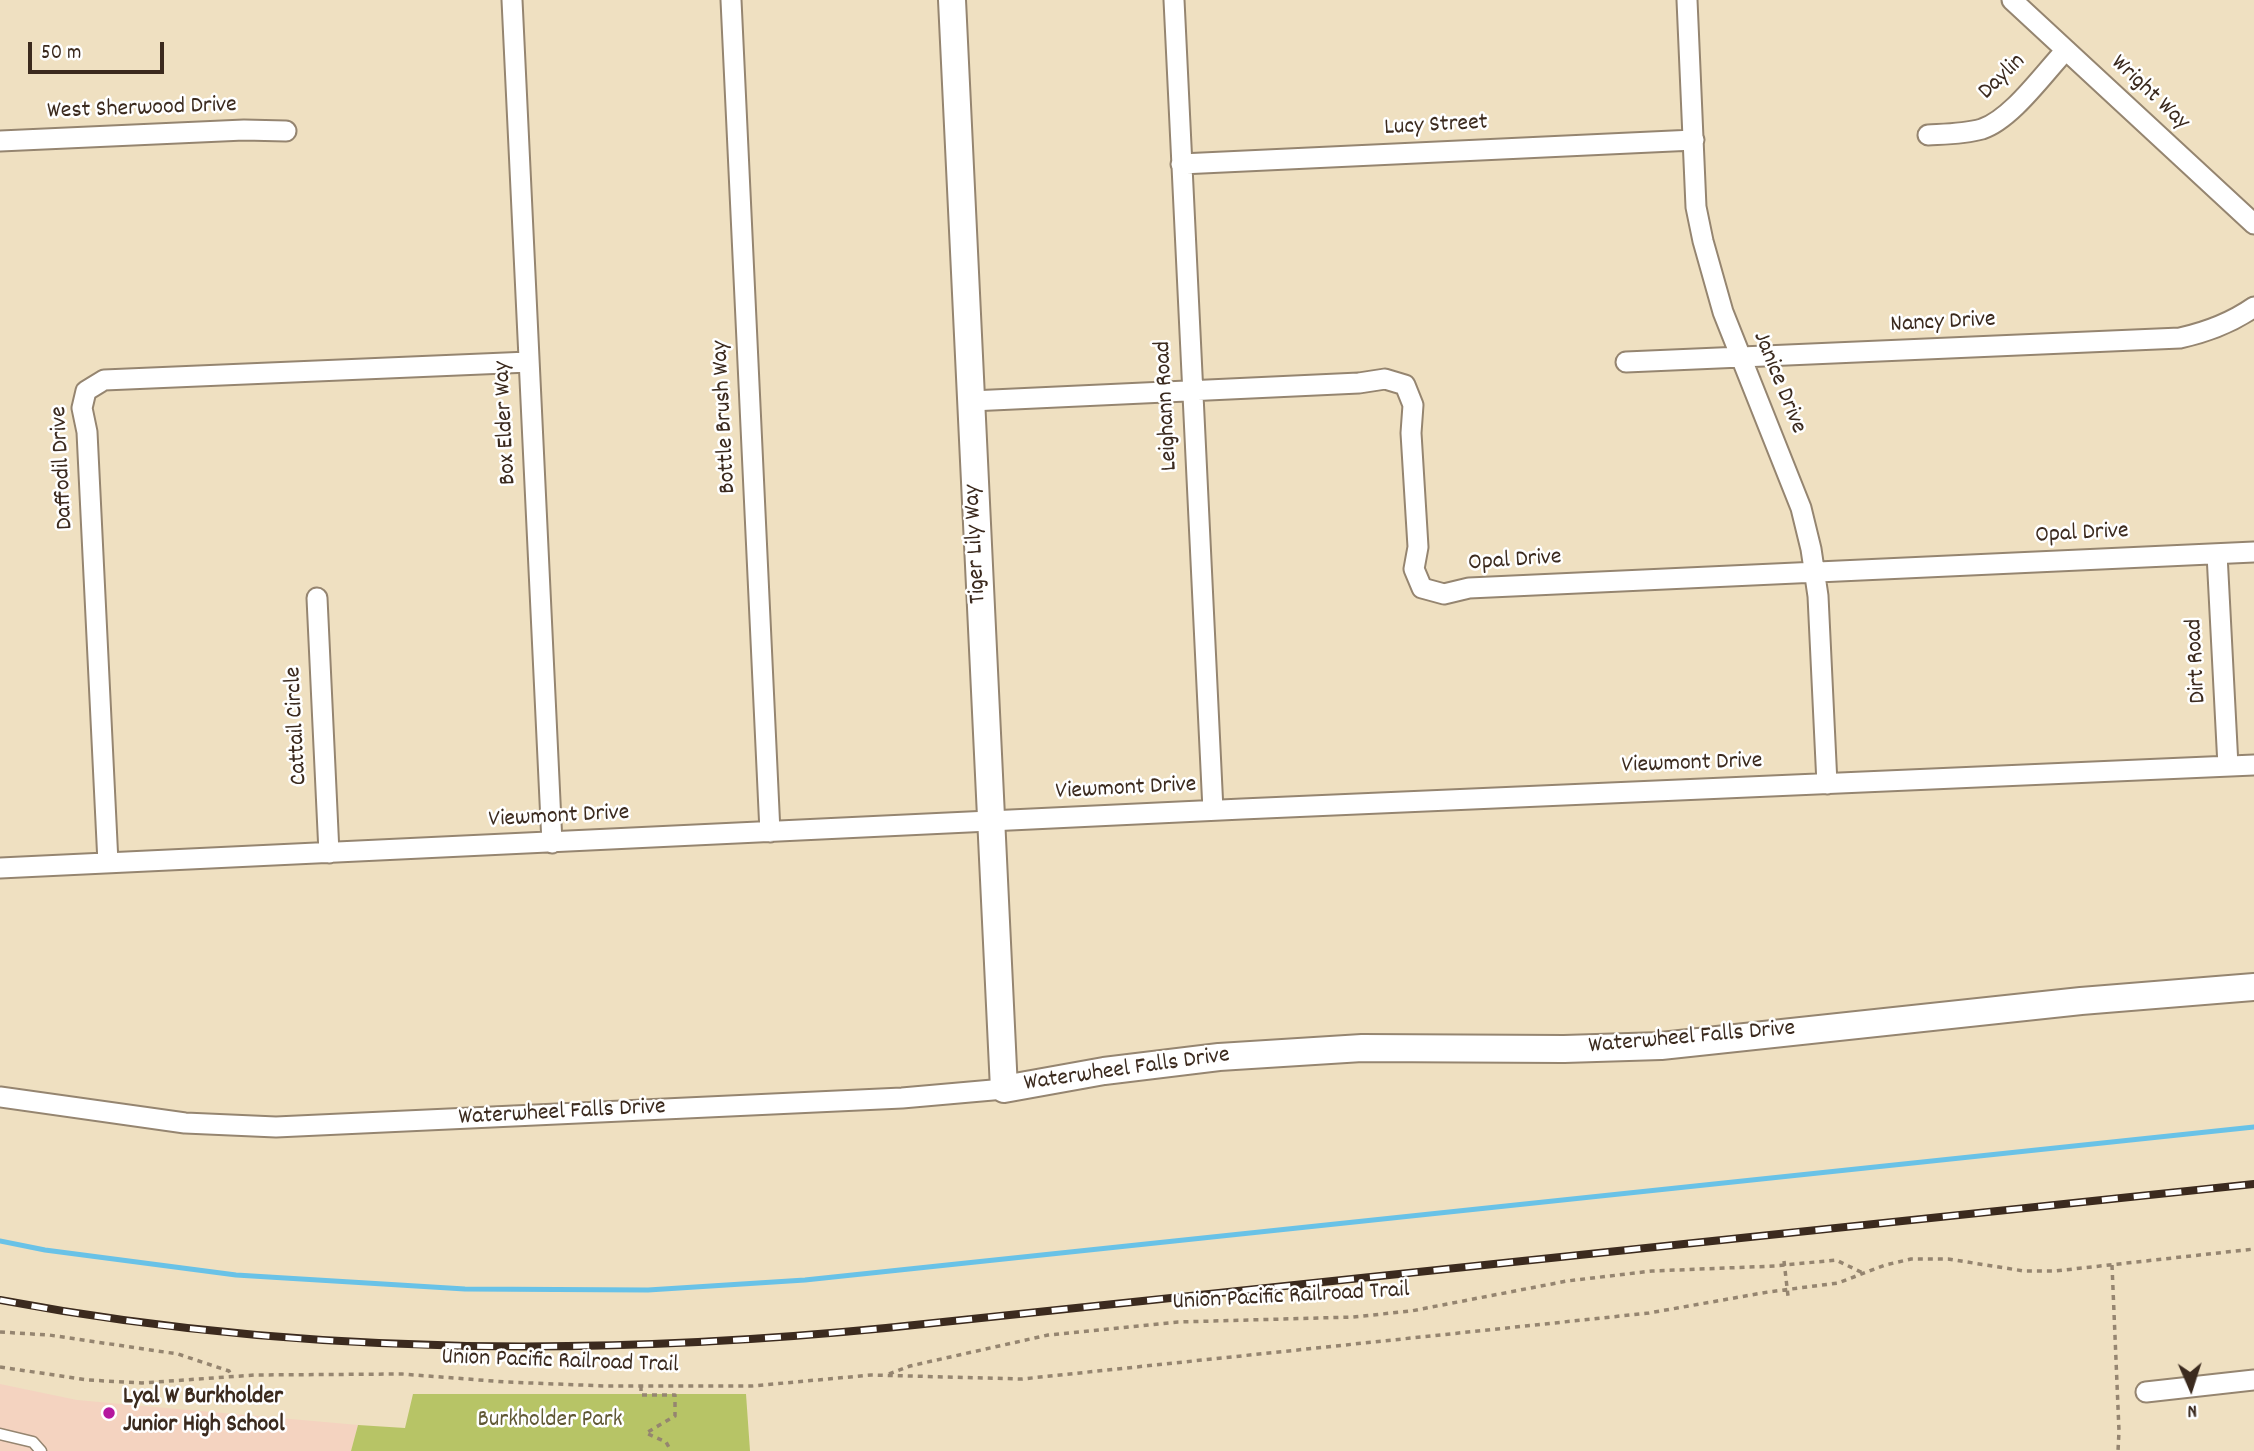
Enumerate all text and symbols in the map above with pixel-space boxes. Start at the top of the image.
scale bar [32,28,168,72]
text: 50 m [41,39,81,69]
street label: Daylin [1973,49,2033,107]
street label: Wright Way [2103,50,2195,138]
street label: West Sherwood Drive [47,92,237,128]
street label: Lucy Street [1384,110,1488,144]
street label: Nancy Drive [1890,307,1996,341]
street label: Janice Drive [1745,328,1811,438]
street label: Bottle Brush Way [708,340,744,494]
street label: Leighann Road [1150,340,1186,472]
street label: Box Elder Way [489,360,525,486]
street label: Daffodil Drive [46,405,82,531]
street label: Tiger Lily Way [959,484,995,604]
street label: Opal Drive [2035,518,2129,552]
street label: Opal Drive [1467,544,1563,580]
street label: Dirt Road [2181,618,2215,704]
street label: Cattail Circle [281,666,315,786]
street label: Viewmont Drive [1621,748,1763,782]
street label: Viewmont Drive [1055,772,1197,808]
street label: Viewmont Drive [488,800,630,836]
street label: Waterwheel Falls Drive [1587,1016,1797,1062]
street label: Waterwheel Falls Drive [1022,1042,1232,1100]
street label: Waterwheel Falls Drive [458,1094,666,1134]
street label: Union Pacific Railroad Trail [1172,1277,1410,1319]
street label: Union Pacific Railroad Trail [441,1344,679,1382]
north arrow [2156,1353,2226,1423]
place label: Lyal W Burkholder Junior High School [123,1385,285,1441]
text: N [2187,1396,2198,1423]
marker: Lyal W Burkholder Junior High School [101,1405,117,1421]
park label: Burkholder Park [478,1408,622,1436]

